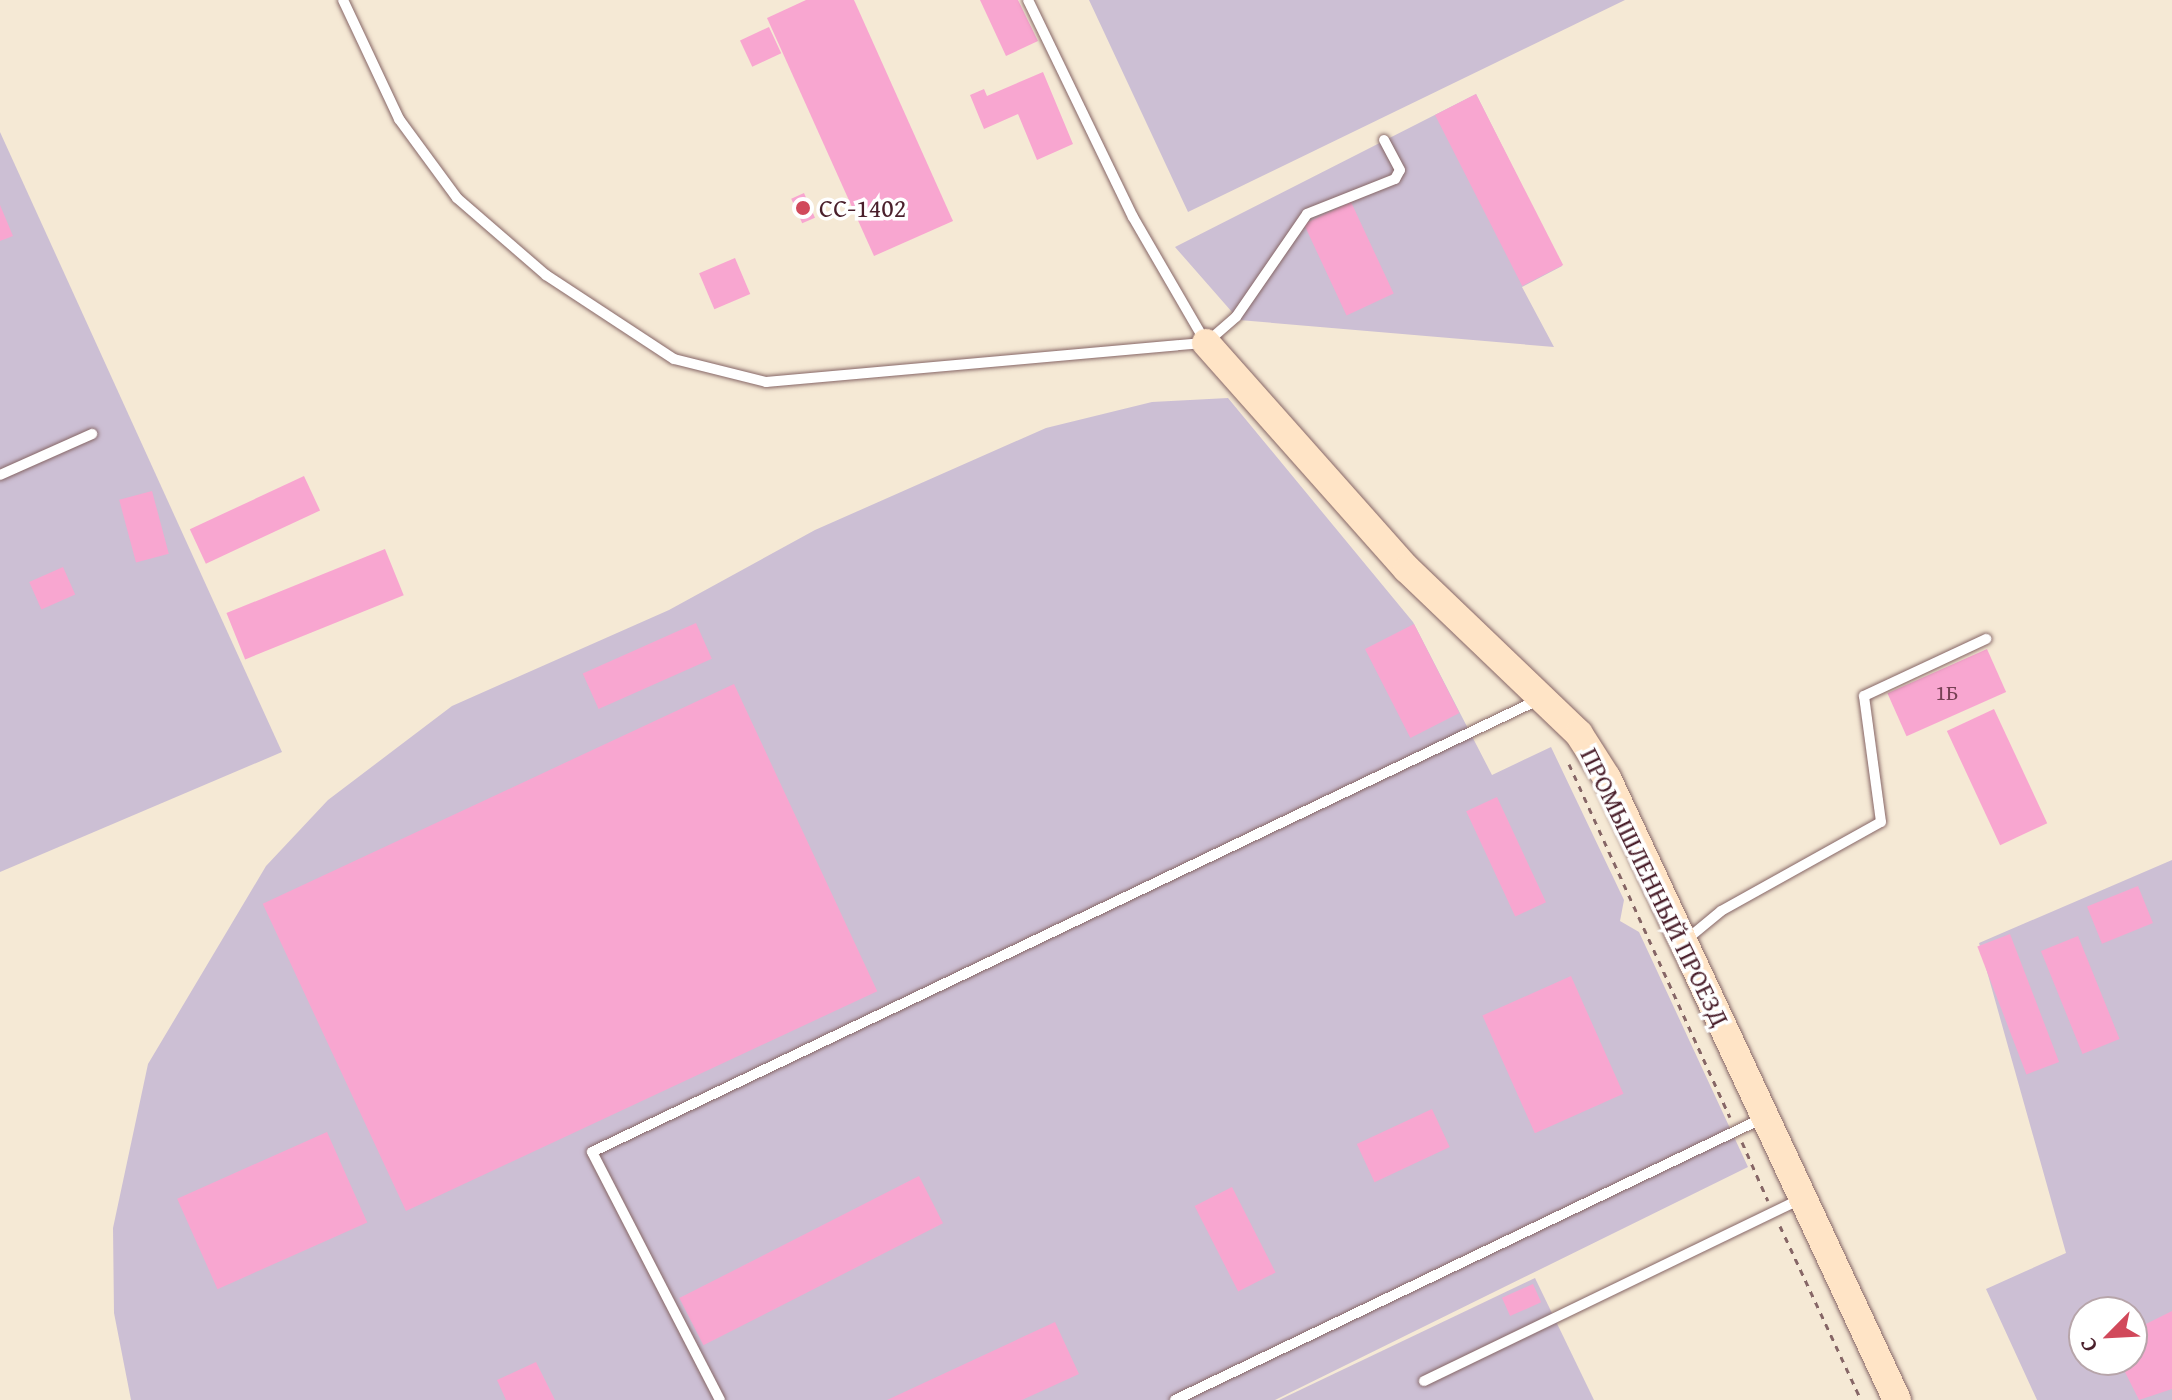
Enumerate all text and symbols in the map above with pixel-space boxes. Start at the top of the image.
place label: СС-1402 [819,192,906,224]
marker: СС-1402 [794,199,812,217]
house number: 1Б [1935,680,1959,706]
street label: ПРОМЫШЛЕННЫЙ ПРОЕЗД [1574,743,1736,1031]
north arrow [2068,1296,2148,1376]
text: С [2071,1333,2105,1357]

